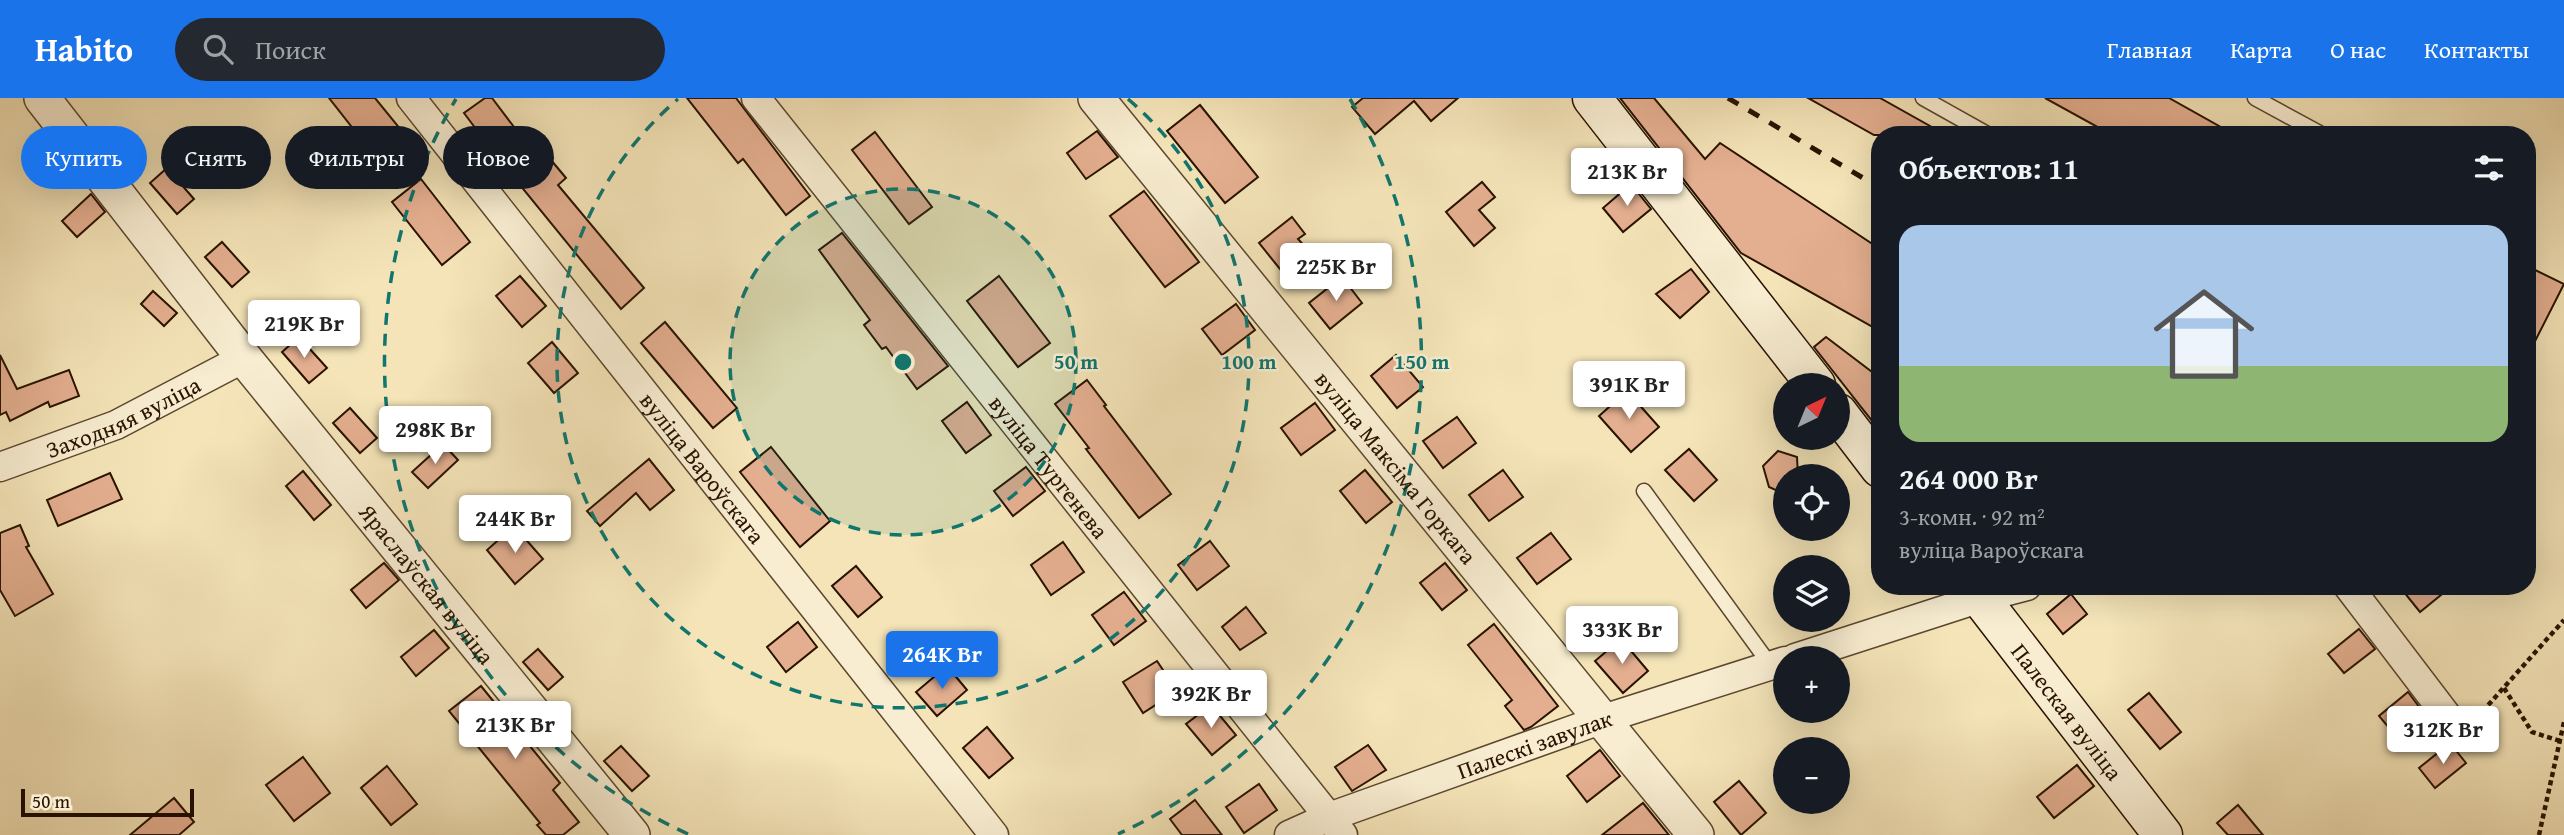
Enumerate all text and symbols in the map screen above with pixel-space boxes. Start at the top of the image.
search box [175,18,665,81]
text: Habito [35,25,133,73]
icon: search [199,30,237,68]
text: Поиск [255,30,326,69]
text: Главная [2107,32,2192,67]
text: Карта [2230,32,2292,67]
text: О нас [2330,32,2386,67]
text: Контакты [2424,32,2529,67]
chip: Купить [21,126,147,189]
chip: Снять [161,126,271,189]
chip: Фильтры [285,126,429,189]
chip: Новое [443,126,554,189]
text: Объектов: 11 [1899,146,2079,190]
pin: 213K Br [1562,148,1692,208]
icon: filters [2470,149,2508,187]
text: 213K Br [1587,154,1667,187]
pin: 225K Br [1271,244,1401,303]
text: 225K Br [1296,249,1376,282]
icon: home [2141,271,2267,397]
pin: 219K Br [239,300,369,360]
text: 219K Br [264,306,344,339]
text: 50 m [1054,346,1098,377]
text: 100 m [1221,346,1277,377]
text: 150 m [1394,346,1450,377]
centre of rings [891,350,915,374]
pin: 391K Br [1564,362,1694,421]
street label: вуліца Максіма Горкага [1308,363,1485,571]
street label: Заходняя вуліца [41,367,206,466]
text: 391K Br [1589,367,1669,400]
north arrow [1773,373,1850,450]
map controls [1773,373,1850,814]
street label: вуліца Вароўскага [633,385,774,550]
street label: вуліца Тургенева [982,388,1117,545]
pin: 298K Br [370,406,500,466]
text: 298K Br [395,412,475,445]
text: 264 000 Br [1899,456,2038,500]
button: locate [1773,464,1850,541]
street label: Яраслаўская вуліца [351,495,503,671]
pin: 244K Br [450,496,580,555]
text: 3-комн. · 92 m² [1899,500,2045,533]
text: 244K Br [475,501,555,534]
text: вуліца Вароўскага [1899,533,2084,566]
button: layers [1773,555,1850,632]
pin: 333K Br [1557,606,1687,666]
text: 333K Br [1582,612,1662,645]
pin: 264K Br [877,632,1007,691]
street label: Палеская вуліца [2004,636,2131,787]
text: 264K Br [902,637,982,670]
button: + [1773,646,1850,723]
pin: 392K Br [1146,670,1276,730]
text: 392K Br [1171,676,1251,709]
street label: Палескі завулак [1452,701,1616,786]
pin: 213K Br [450,702,580,761]
pin: 312K Br [2378,706,2508,766]
text: 213K Br [475,707,555,740]
text: 312K Br [2403,712,2483,745]
button: − [1773,737,1850,814]
scale bar [21,786,194,818]
text: 50 m [32,787,70,815]

